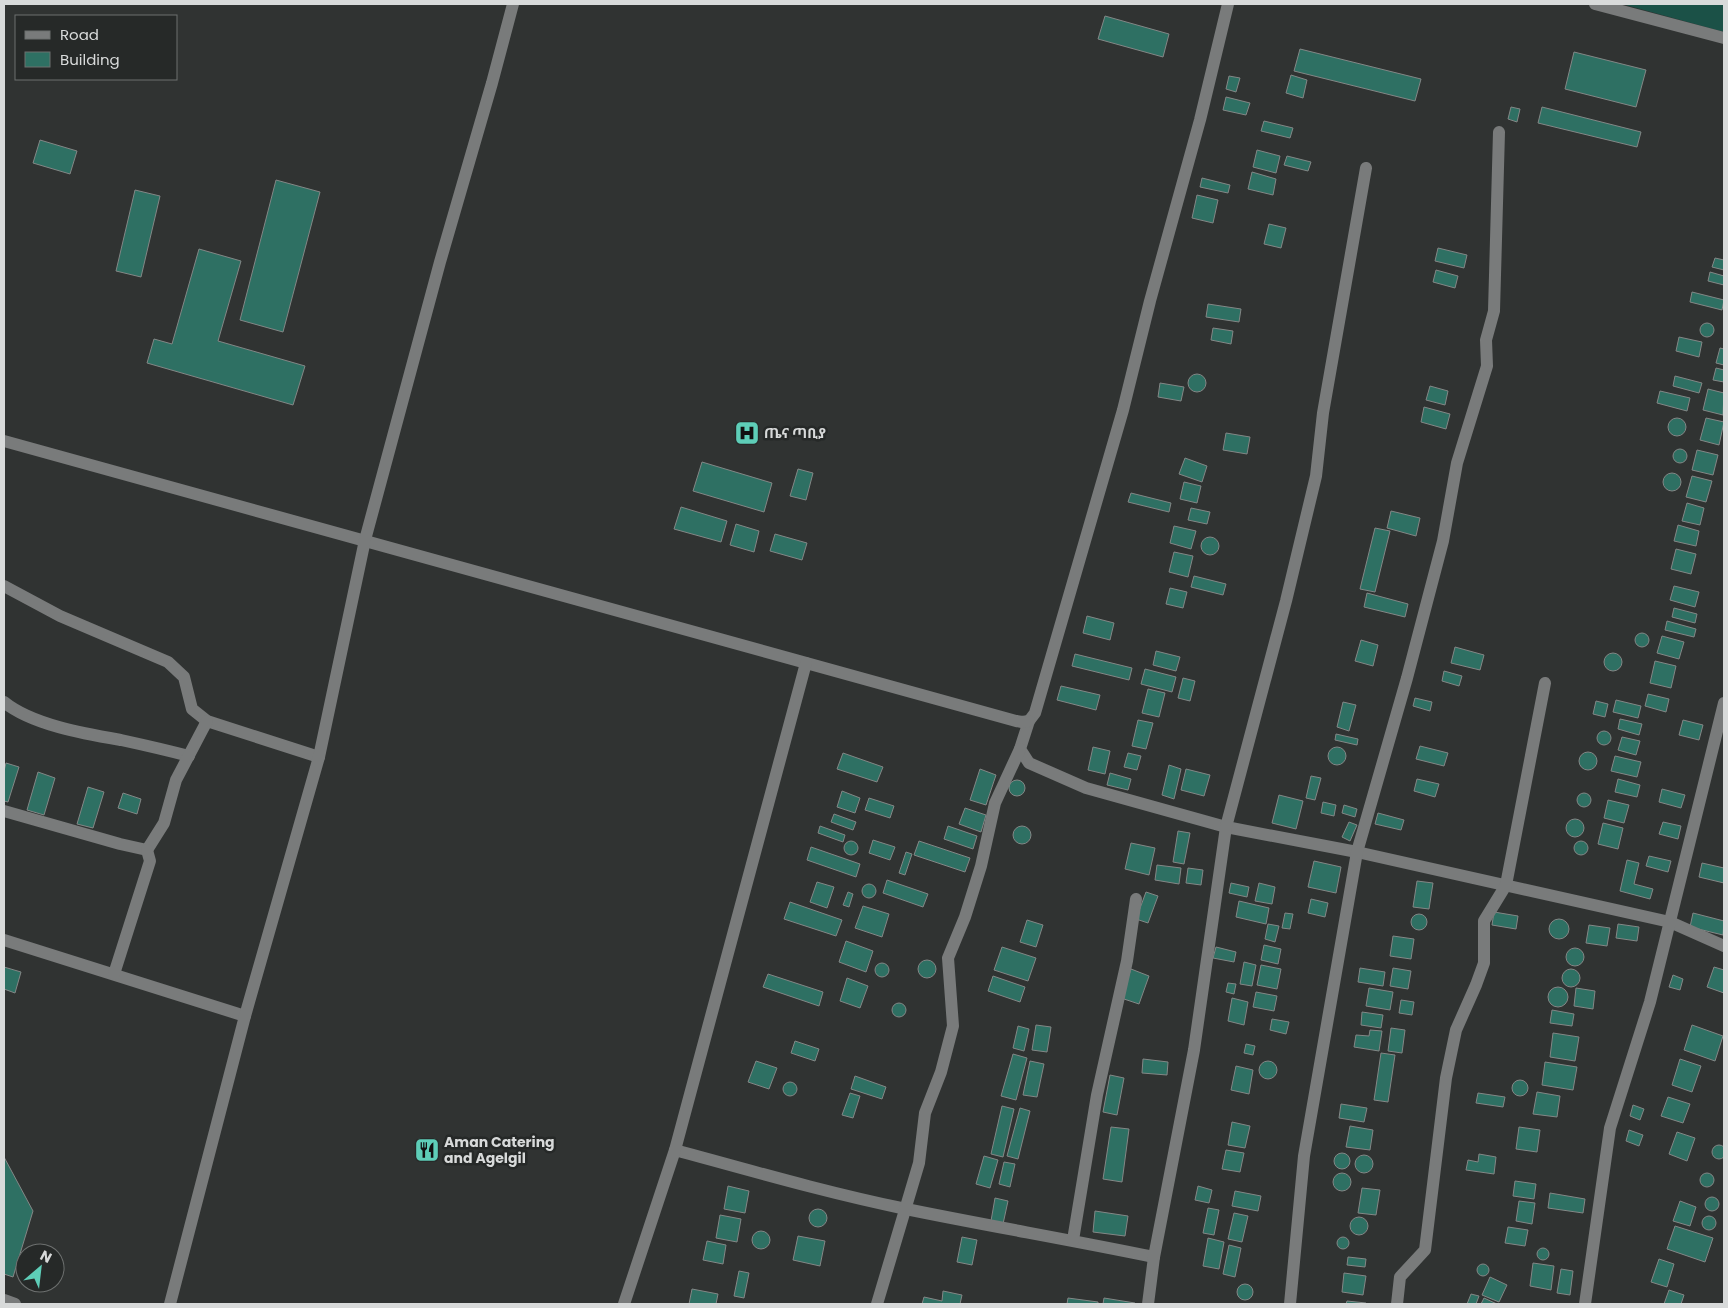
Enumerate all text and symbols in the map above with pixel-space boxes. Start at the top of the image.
legend [15,15,178,80]
text: Road [60,24,99,45]
text: Building [60,49,120,70]
hospital icon: ጤና ጣቢያ [734,420,760,446]
place label: ጤና ጣቢያ [764,423,826,443]
place label: Aman Catering and Agelgil [444,1132,555,1168]
restaurant icon: Aman Catering and Agelgil [414,1137,440,1163]
north arrow [15,1243,65,1293]
text: N [37,1245,55,1268]

